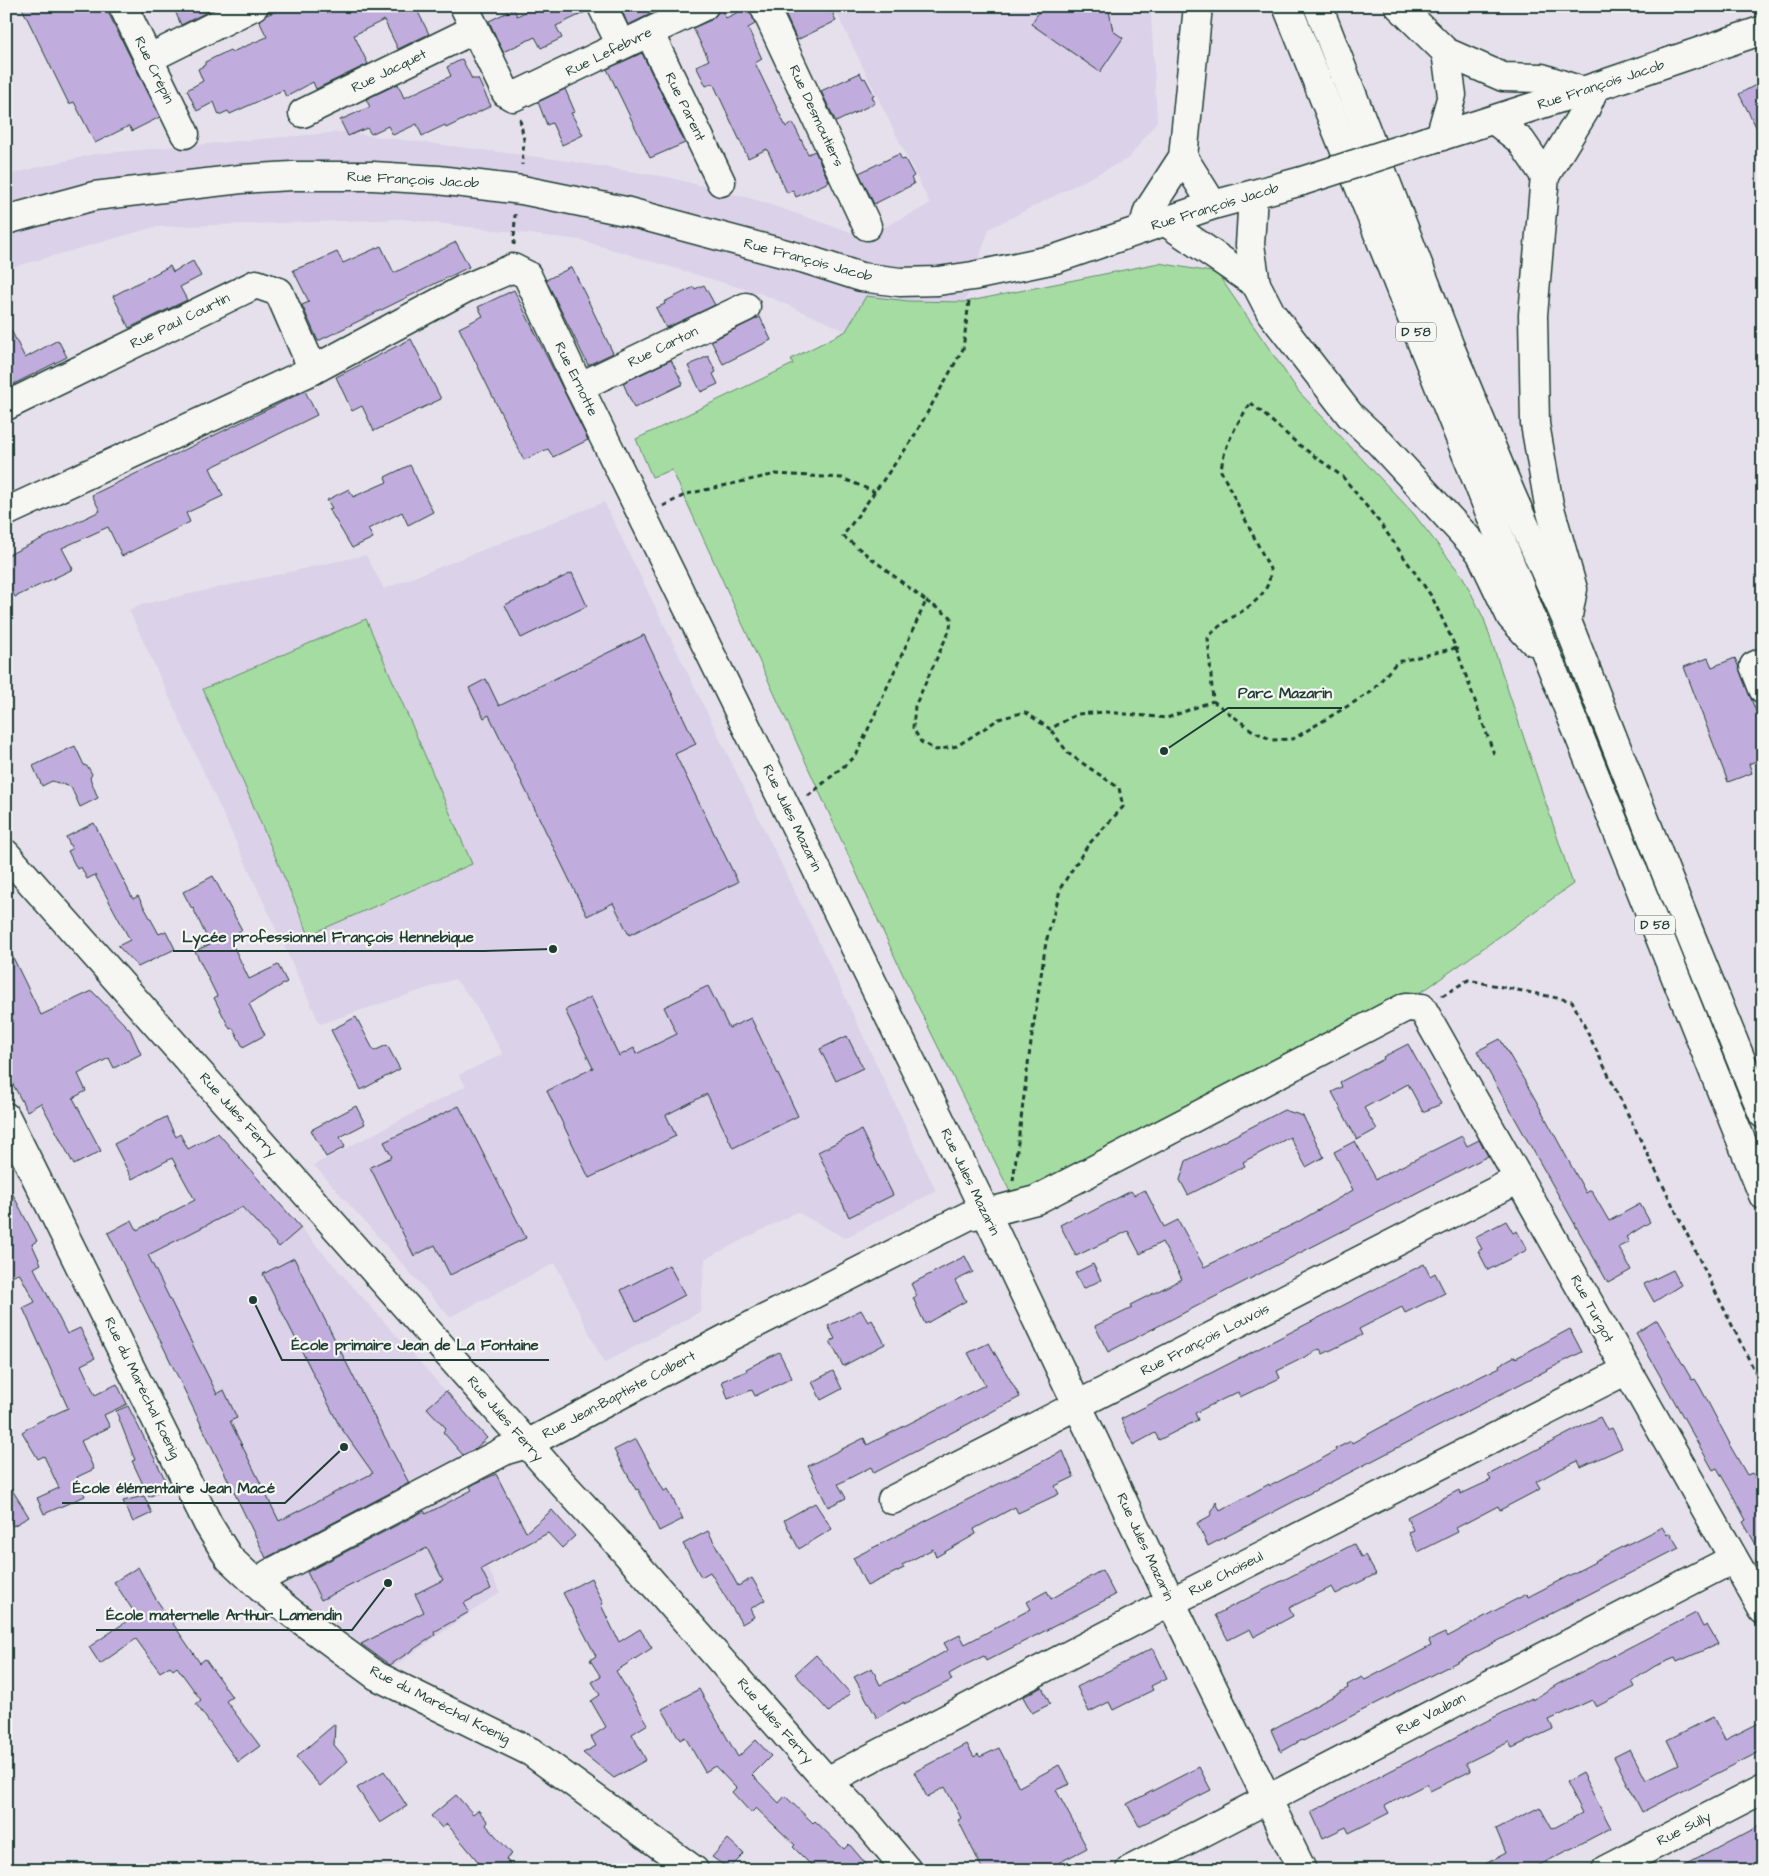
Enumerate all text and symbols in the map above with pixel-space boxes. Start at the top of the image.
street label: Rue Lefebvre [562,22,656,82]
street label: Rue Crépin [129,33,179,107]
street label: Rue Jacquet [348,44,430,98]
street label: Rue François Jacob [1535,55,1667,115]
street label: Rue Desmoutiers [784,62,848,170]
street label: Rue Parent [660,69,710,145]
street label: Rue François Jacob [346,167,480,193]
street label: Rue François Jacob [1149,178,1281,236]
street label: Rue François Jacob [741,233,875,287]
street label: Rue Paul Courtin [127,288,233,354]
street label: Rue Carton [625,321,701,373]
road number: D 58 [1396,322,1436,342]
street label: Rue Ernotte [549,339,603,420]
callout: Parc Mazarin [1228,678,1342,708]
text: Parc Mazarin [1238,683,1333,704]
street label: Rue Jules Mazarin [757,761,827,875]
road number: D 58 [1635,916,1675,934]
callout: Lycée professionnel François Hennebique [173,921,484,951]
text: Lycée professionnel François Hennebique [182,927,474,949]
street label: Rue Jules Ferry [195,1068,282,1162]
street label: Rue Jules Mazarin [935,1125,1005,1239]
street label: Rue Turgot [1565,1272,1619,1347]
street label: Rue François Louvois [1137,1299,1273,1381]
street label: Rue du Maréchal Koenig [99,1314,185,1462]
callout: École primaire Jean de La Fontaine [282,1330,549,1360]
text: École primaire Jean de La Fontaine [291,1335,539,1356]
street label: Rue Jean-Baptiste Colbert [539,1346,700,1444]
street label: Rue Jules Ferry [462,1372,548,1466]
callout: École élémentaire Jean Macé [62,1473,285,1503]
text: École élémentaire Jean Macé [73,1478,275,1499]
street label: Rue Jules Mazarin [1111,1490,1179,1604]
street label: Rue Choiseul [1185,1547,1267,1601]
callout: École maternelle Arthur Lamendin [96,1600,352,1630]
text: École maternelle Arthur Lamendin [106,1605,342,1626]
street label: Rue du Maréchal Koenig [366,1661,514,1749]
street label: Rue Jules Ferry [732,1674,818,1768]
street label: Rue Vauban [1393,1688,1469,1740]
street label: Rue Sully [1653,1807,1715,1851]

